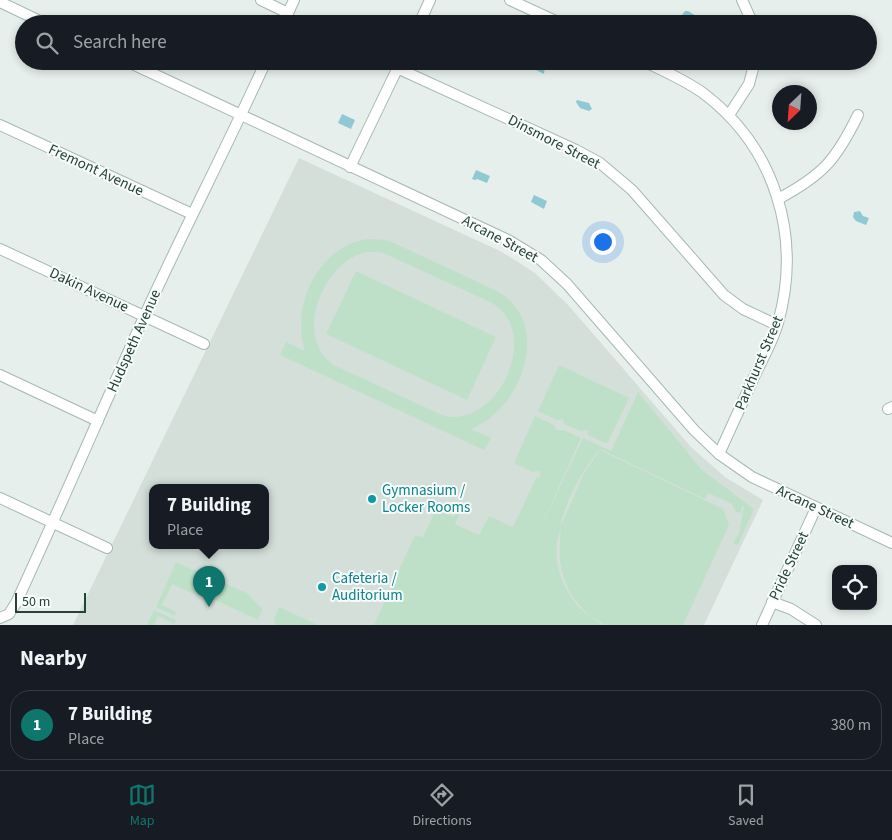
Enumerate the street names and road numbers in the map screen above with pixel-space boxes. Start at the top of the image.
street label: Dinsmore Street [504,110,604,174]
street label: Fremont Avenue [45,139,147,201]
street label: Arcane Street [458,210,542,268]
street label: Dakin Avenue [46,262,132,318]
street label: Hudspeth Avenue [102,286,166,396]
street label: Parkhurst Street [730,312,788,414]
street label: Arcane Street [773,480,857,534]
street label: Pride Street [764,528,814,604]

